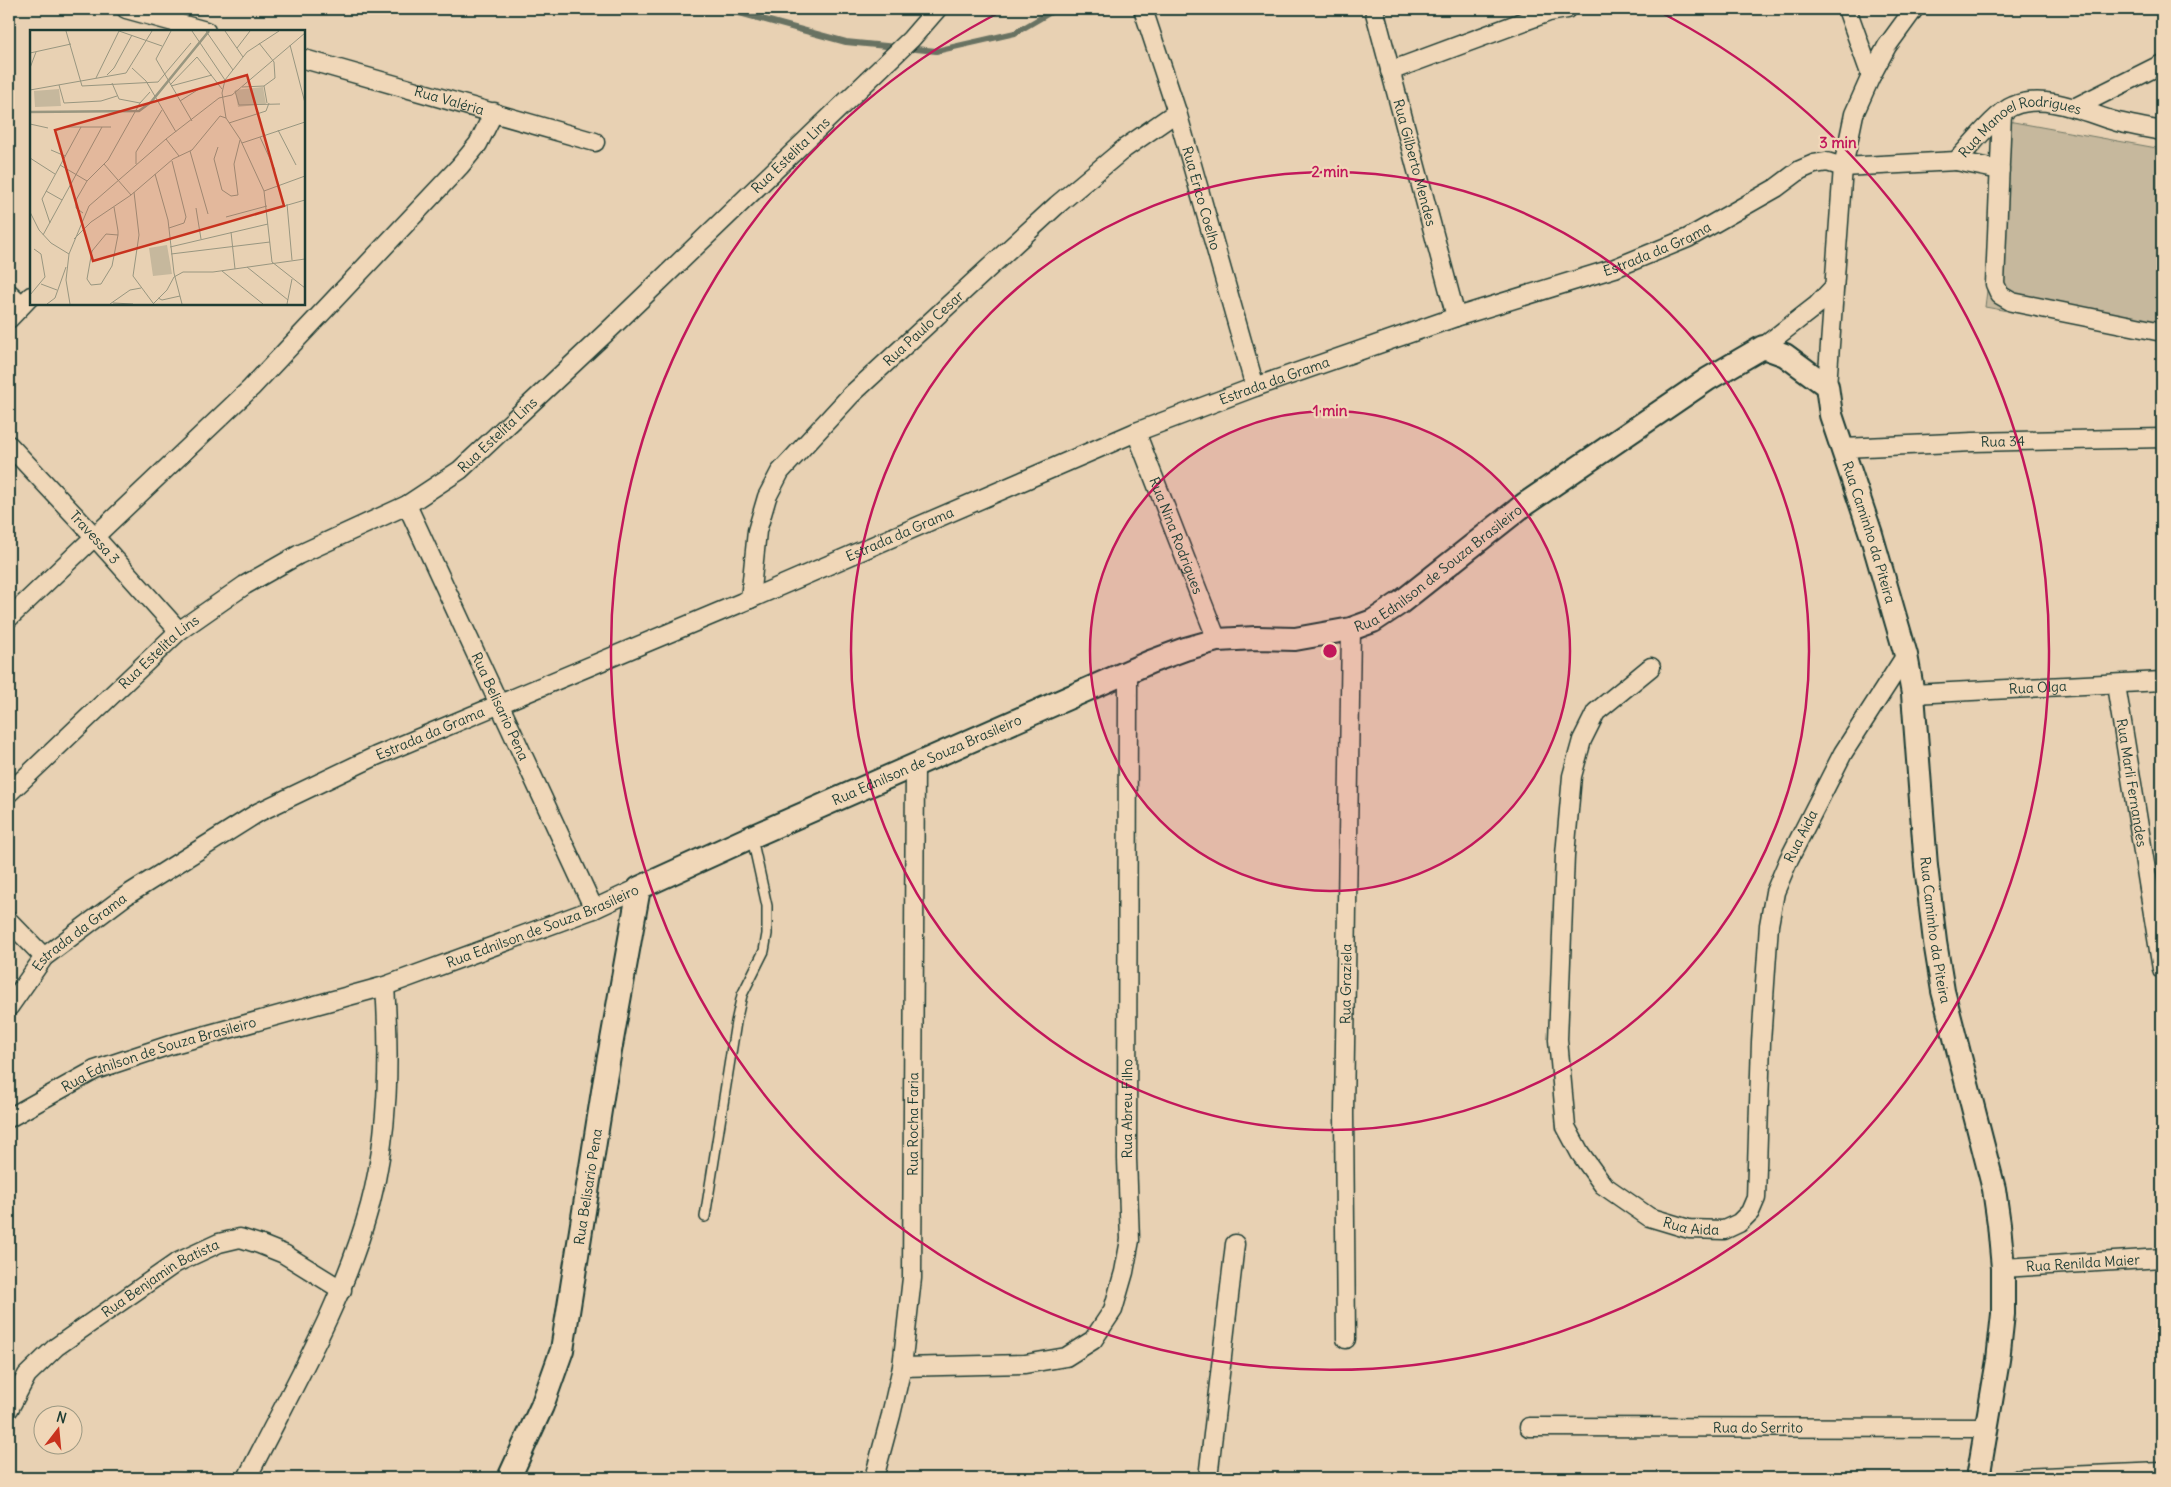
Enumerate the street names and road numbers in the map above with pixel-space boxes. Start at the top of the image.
street label: Rua Valéria [412,82,486,119]
street label: Rua Manoel Rodrigues [1955,93,2084,161]
street label: Rua Gilberto Mendes [1389,97,1440,228]
street label: Rua Estelita Lins [747,113,834,197]
street label: Rua Erico Coelho [1178,144,1225,252]
street label: Estrada da Grama [1601,218,1714,280]
street label: Rua Paulo Cesar [879,287,968,370]
street label: Estrada da Grama [1217,353,1332,409]
street label: Rua Estelita Lins [454,393,541,477]
street label: Rua 34 [1980,432,2025,451]
street label: Rua Caminho da Piteira [1838,459,1900,605]
street label: Rua Nina Rodrigues [1145,474,1207,597]
street label: Rua Ednilson de Souza Brasileiro [1352,501,1526,636]
street label: Estrada da Grama [843,503,956,566]
street label: Travessa 3 [66,507,124,568]
street label: Rua Estelita Lins [115,611,203,693]
street label: Rua Belisario Pena [467,649,533,763]
street label: Rua Olga [2008,677,2067,698]
street label: Estrada da Grama [373,703,487,764]
street label: Rua Ednilson de Souza Brasileiro [829,710,1024,809]
street label: Rua Marli Fernandes [2113,717,2151,848]
street label: Rua Aida [1780,807,1822,865]
street label: Rua Caminho da Piteira [1916,856,1955,1005]
street label: Rua Ednilson de Souza Brasileiro [444,880,642,972]
street label: Estrada da Grama [28,889,130,974]
street label: Rua Graziela [1336,944,1355,1024]
street label: Rua Ednilson de Souza Brasileiro [58,1013,258,1096]
street label: Rua Abreu Filho [1118,1059,1136,1159]
street label: Rua Rocha Faria [904,1072,922,1176]
street label: Rua Belisario Pena [570,1127,606,1246]
street label: Rua Aida [1661,1213,1719,1239]
street label: Rua Benjamin Batista [98,1235,222,1321]
street label: Rua Renilda Maier [2025,1250,2141,1276]
street label: Rua do Serrito [1713,1418,1803,1437]

